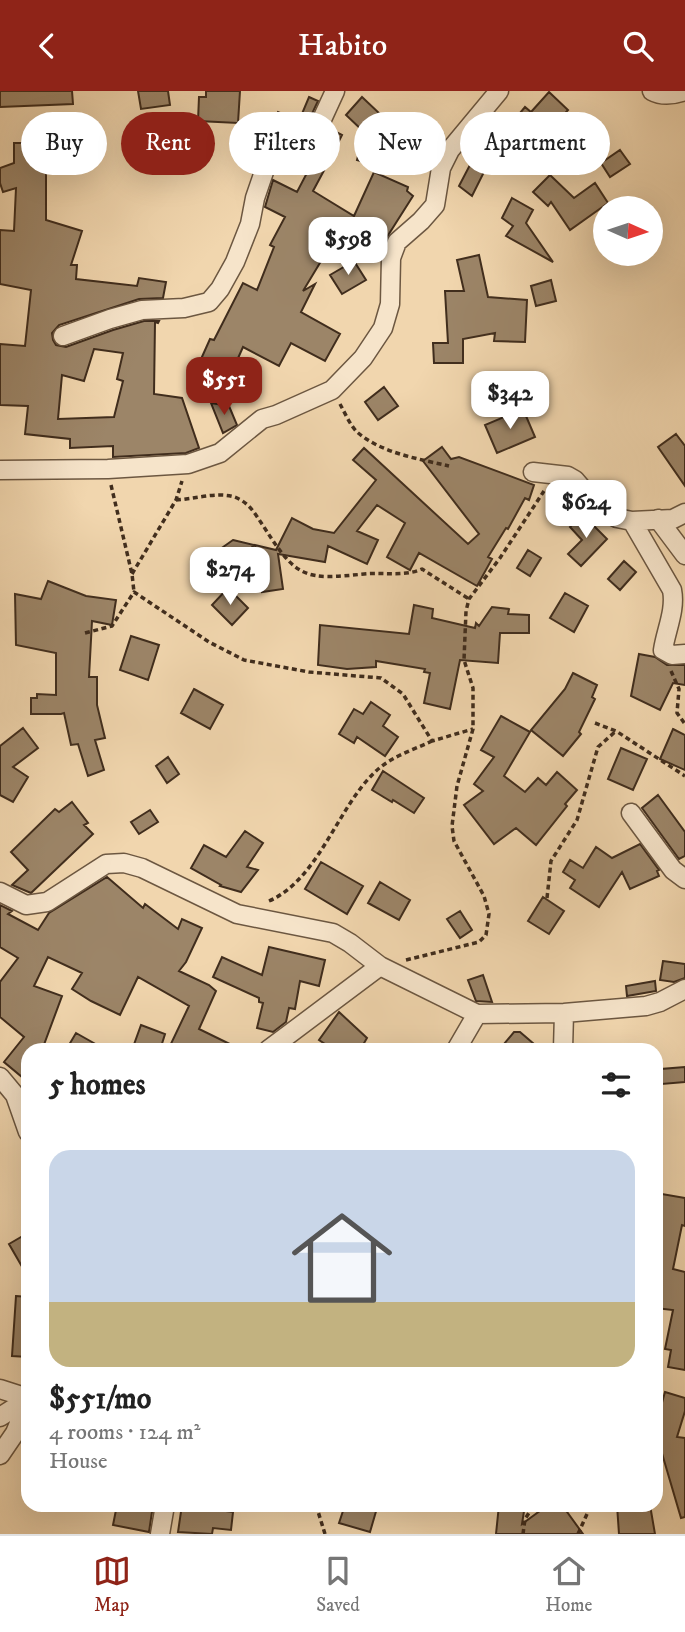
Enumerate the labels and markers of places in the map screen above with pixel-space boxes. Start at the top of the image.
pin: $598 [307,218,389,277]
pin: $551 [183,357,265,417]
pin: $342 [469,371,551,431]
pin: $624 [545,481,627,540]
pin: $274 [189,547,271,607]

